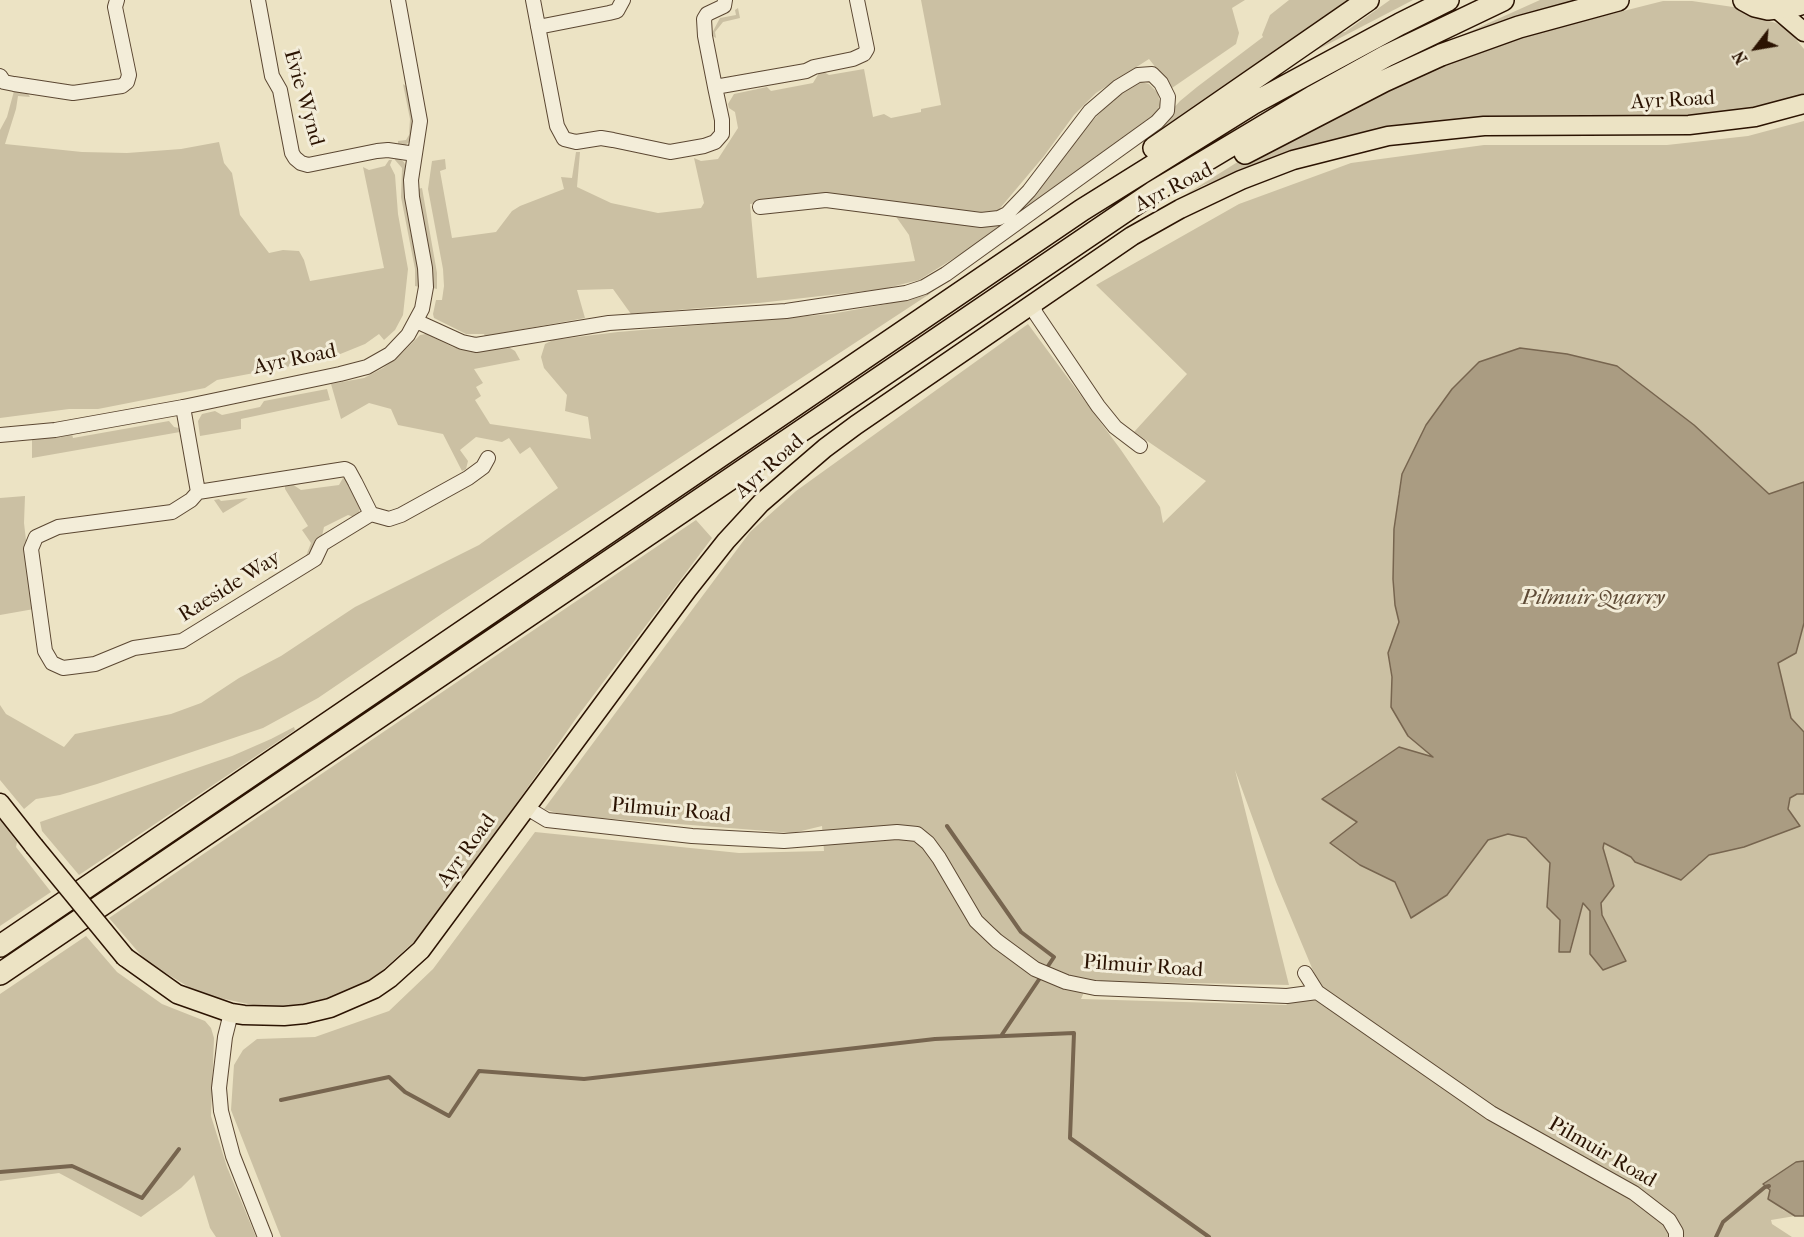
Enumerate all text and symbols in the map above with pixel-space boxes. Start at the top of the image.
north arrow [1726,18,1786,78]
street label: Evie Wynd [277,47,329,149]
text: N [1729,47,1751,68]
street label: Ayr Road [1630,86,1716,116]
street label: Ayr Road [1131,158,1217,218]
street label: Ayr Road [251,339,339,381]
street label: Ayr Road [730,429,810,505]
street label: Raeside Way [174,546,286,628]
water label: Pilmuir Quarry [1521,586,1665,612]
street label: Pilmuir Road [610,793,732,829]
street label: Ayr Road [432,810,502,892]
street label: Pilmuir Road [1082,950,1204,984]
street label: Pilmuir Road [1544,1112,1660,1194]

